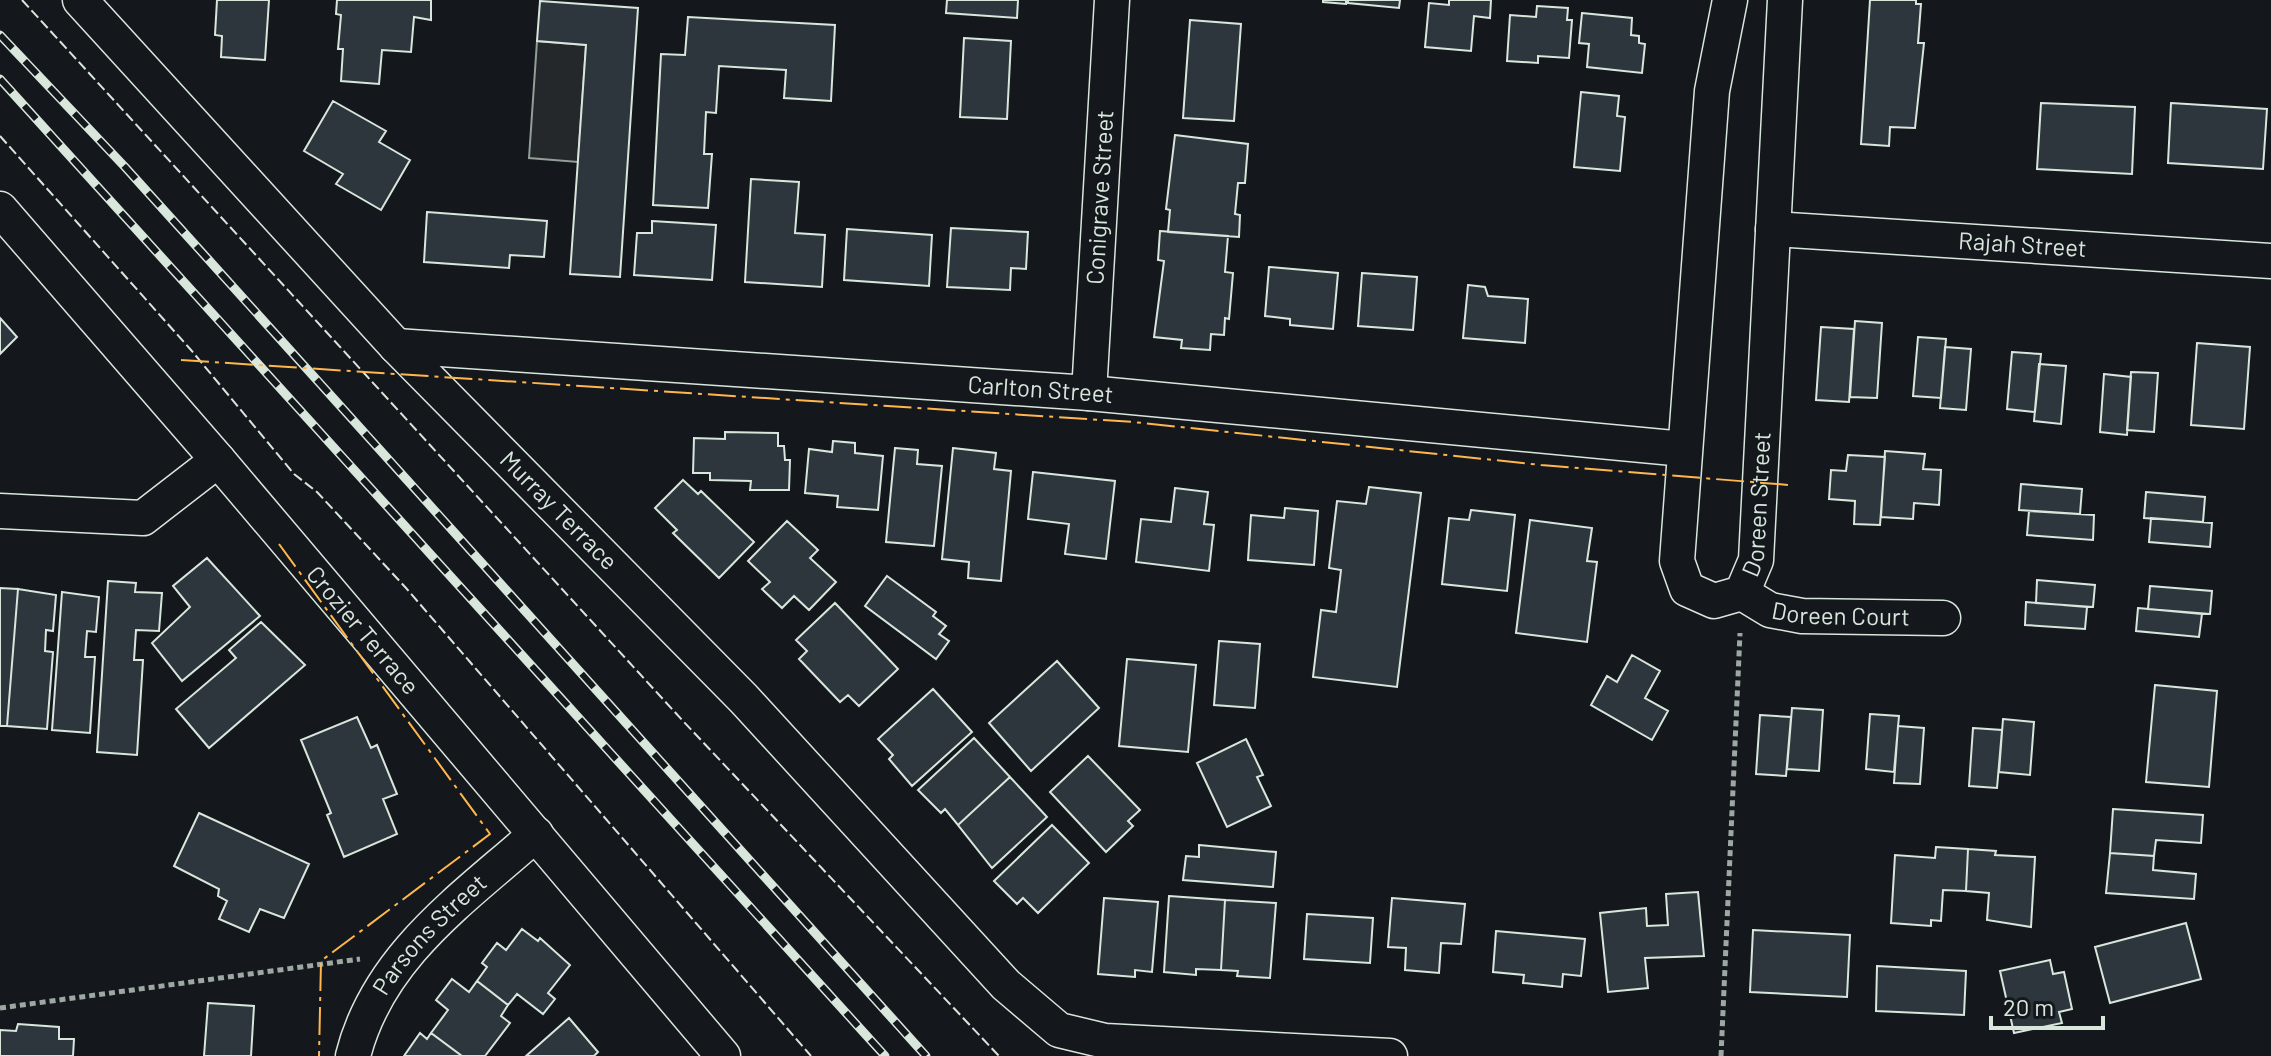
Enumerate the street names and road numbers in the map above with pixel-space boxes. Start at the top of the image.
street label: Conigrave Street [1079,109,1119,285]
street label: Rajah Street [1958,225,2088,262]
street label: Carlton Street [967,369,1115,408]
street label: Doreen Street [1735,431,1776,581]
street label: Murray Terrace [495,444,624,575]
street label: Crozier Terrace [301,559,426,700]
street label: Doreen Court [1770,595,1910,631]
street label: Parsons Street [366,867,492,1000]

